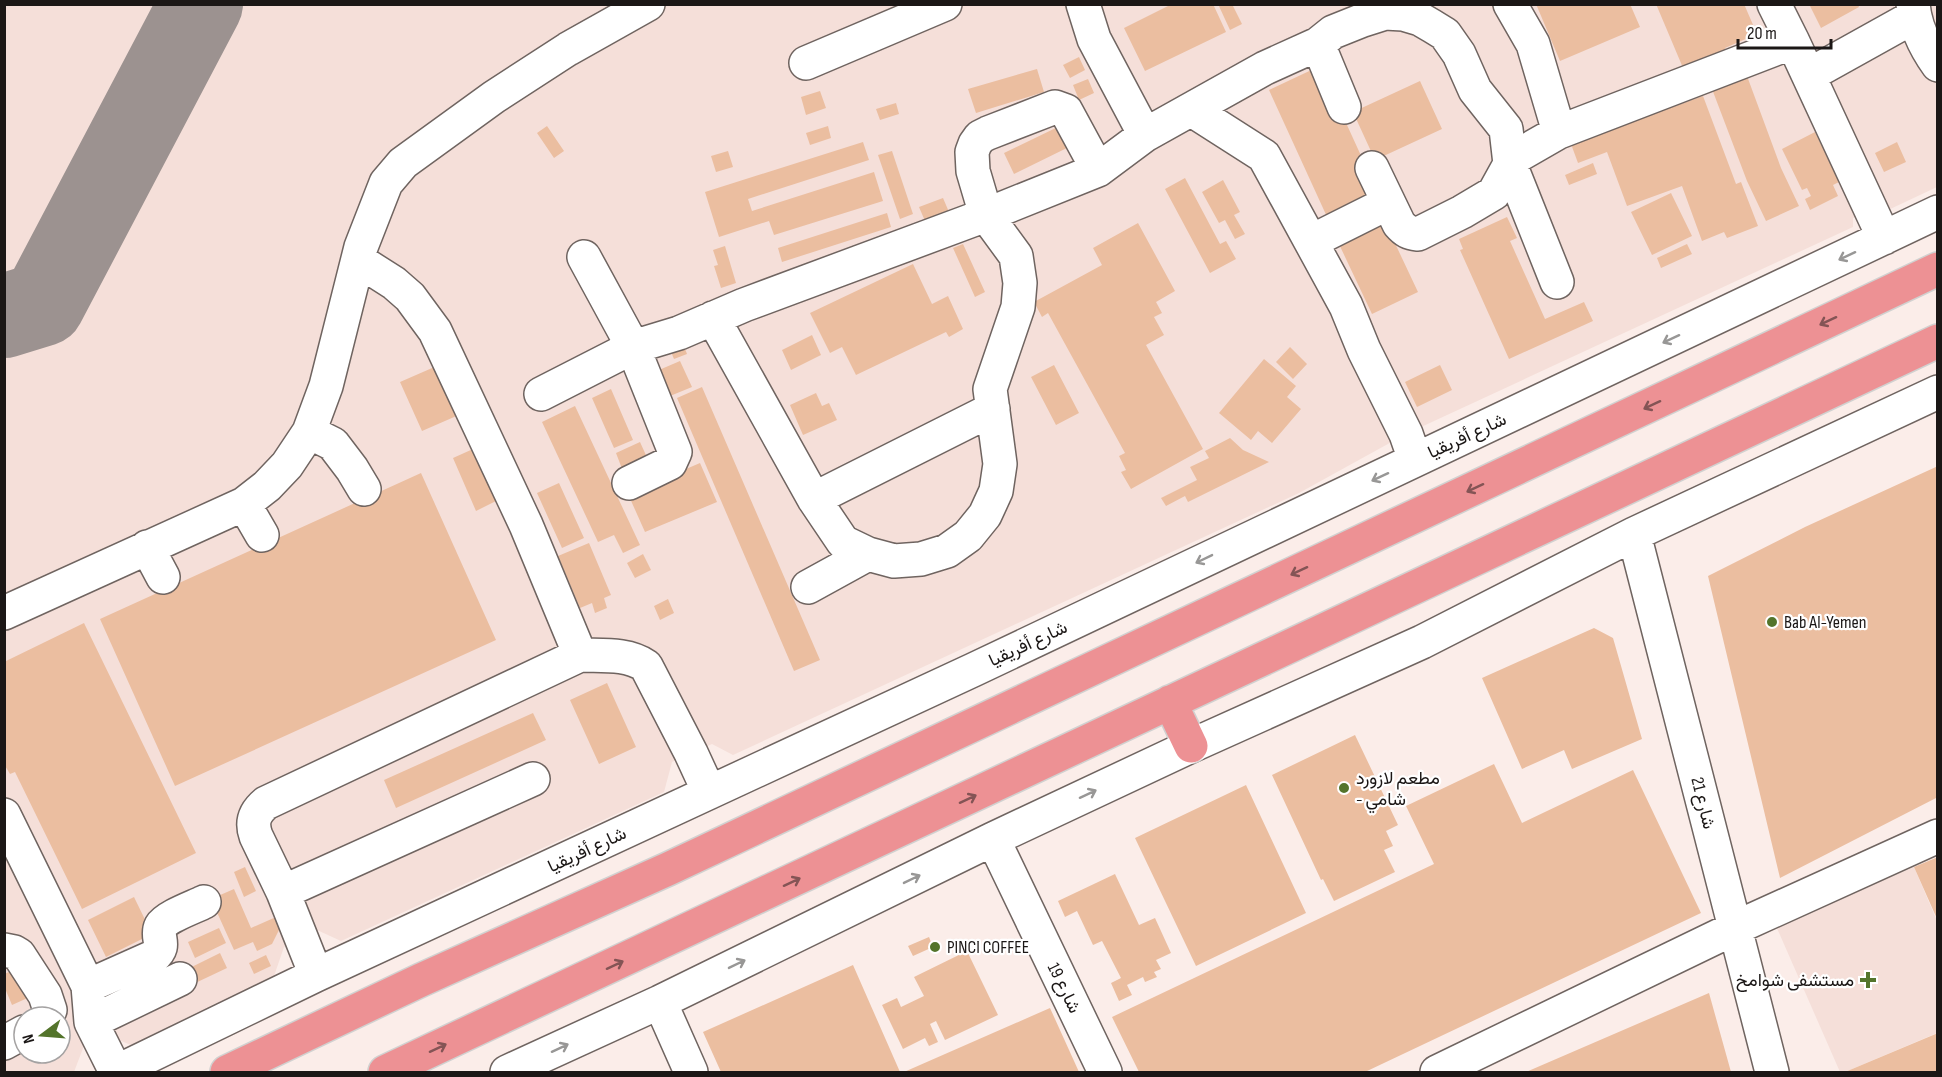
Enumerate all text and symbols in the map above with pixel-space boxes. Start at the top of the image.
scale bar [1738,12,1831,50]
text: 20 m [1747,23,1777,44]
one-way arrow [1838,250,1856,262]
one-way arrow [1819,316,1837,328]
one-way arrow [1662,334,1680,346]
one-way arrow [1643,400,1661,412]
street label: شارع أفريقيا [1424,409,1510,464]
one-way arrow [1372,471,1390,483]
one-way arrow [1467,483,1485,495]
one-way arrow [1195,554,1213,566]
one-way arrow [1290,565,1308,577]
place label: Bab Al-Yemen [1784,612,1866,633]
marker: Bab Al-Yemen [1765,615,1779,629]
street label: شارع أفريقيا [985,617,1071,672]
place label: مطعم لازورد - شامي [1356,768,1440,814]
street label: شارع 21 [1685,775,1720,831]
marker: مطعم لازورد - شامي [1337,781,1351,795]
one-way arrow [1078,788,1096,800]
one-way arrow [959,793,977,805]
street label: شارع أفريقيا [544,823,630,878]
one-way arrow [902,872,920,884]
one-way arrow [782,876,800,887]
place label: PINCI COFFEE [947,937,1029,958]
marker: PINCI COFFEE [928,940,942,954]
one-way arrow [605,958,623,970]
one-way arrow [727,958,745,970]
street label: شارع 19 [1042,959,1085,1017]
place label: مستشفى شوامخ [1736,970,1854,992]
marker: مستشفى شوامخ [1859,971,1877,989]
north arrow [12,1005,72,1065]
text: N [19,1032,39,1045]
one-way arrow [429,1041,447,1053]
one-way arrow [551,1041,569,1053]

